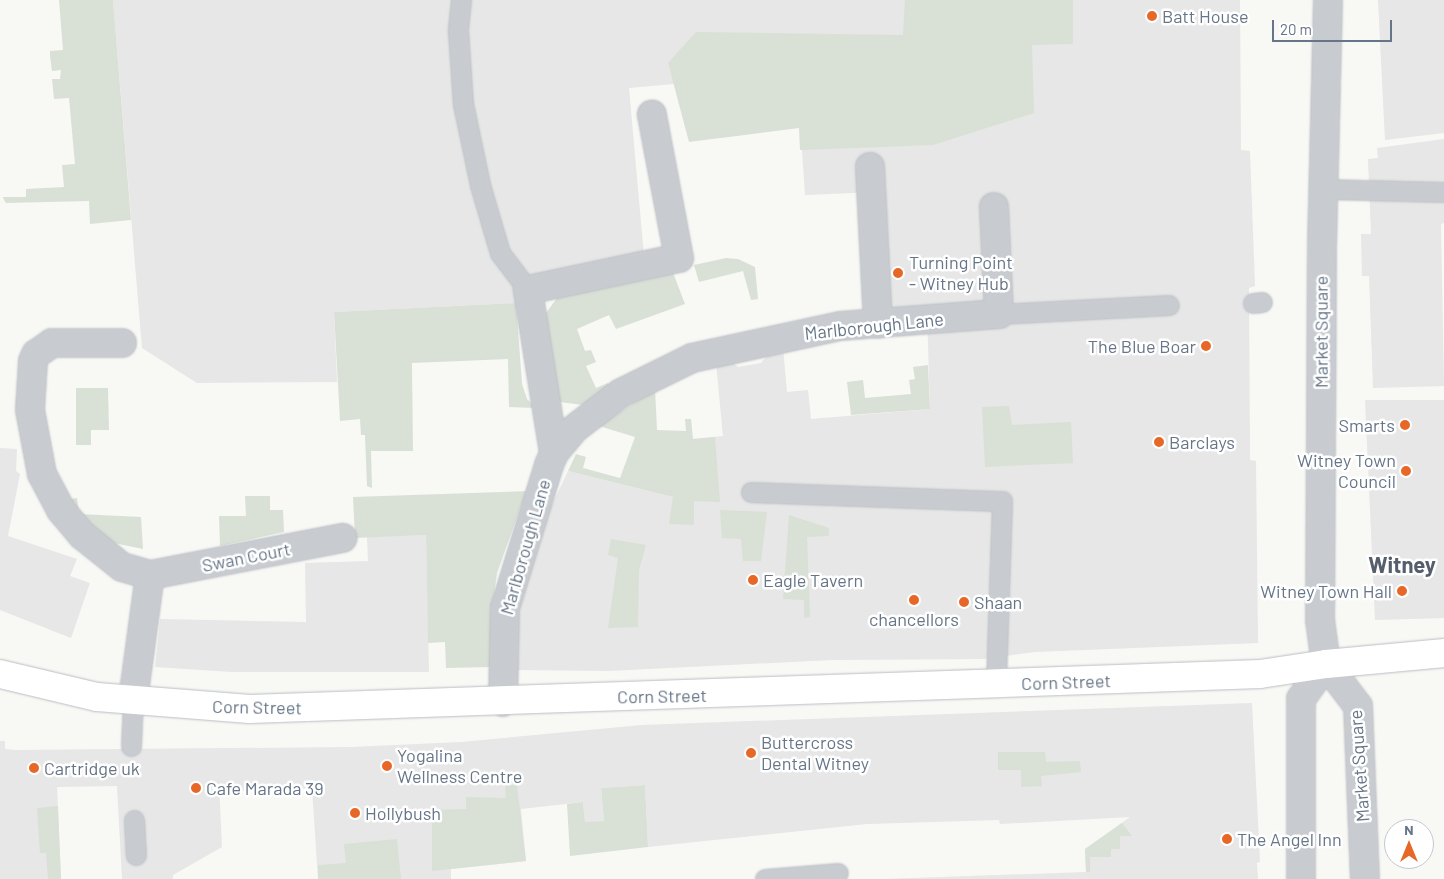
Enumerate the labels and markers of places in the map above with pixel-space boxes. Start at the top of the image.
place label: Batt House [1162,5,1248,27]
marker: Batt House [1146,10,1158,22]
place label: Turning Point - Witney Hub [909,252,1013,294]
marker: Turning Point - Witney Hub [891,266,905,280]
place label: The Blue Boar [1088,335,1196,357]
marker: The Blue Boar [1200,340,1212,352]
place label: Smarts [1338,414,1395,436]
marker: Smarts [1399,419,1411,431]
place label: Barclays [1169,431,1235,453]
marker: Barclays [1153,436,1165,448]
place label: Witney Town Council [1297,450,1396,492]
marker: Witney Town Council [1400,465,1412,477]
place label: Eagle Tavern [763,569,863,591]
marker: Eagle Tavern [747,574,759,586]
place label: Witney Town Hall [1260,580,1392,602]
marker: Witney Town Hall [1396,585,1408,597]
place label: Shaan [974,591,1022,613]
marker: chancellors [908,594,920,606]
marker: Shaan [958,596,970,608]
place label: chancellors [869,608,959,630]
place label: Buttercross Dental Witney [761,732,869,774]
place label: Yogalina Wellness Centre [397,745,522,788]
marker: Buttercross Dental Witney [745,747,757,759]
place label: Cartridge uk [44,757,140,779]
marker: Yogalina Wellness Centre [381,760,393,772]
marker: Cartridge uk [28,762,40,774]
place label: Cafe Marada 39 [206,777,324,799]
marker: Cafe Marada 39 [190,782,202,794]
place label: Hollybush [365,802,441,824]
marker: Hollybush [349,807,361,819]
place label: The Angel Inn [1237,828,1342,850]
marker: The Angel Inn [1221,833,1233,845]

